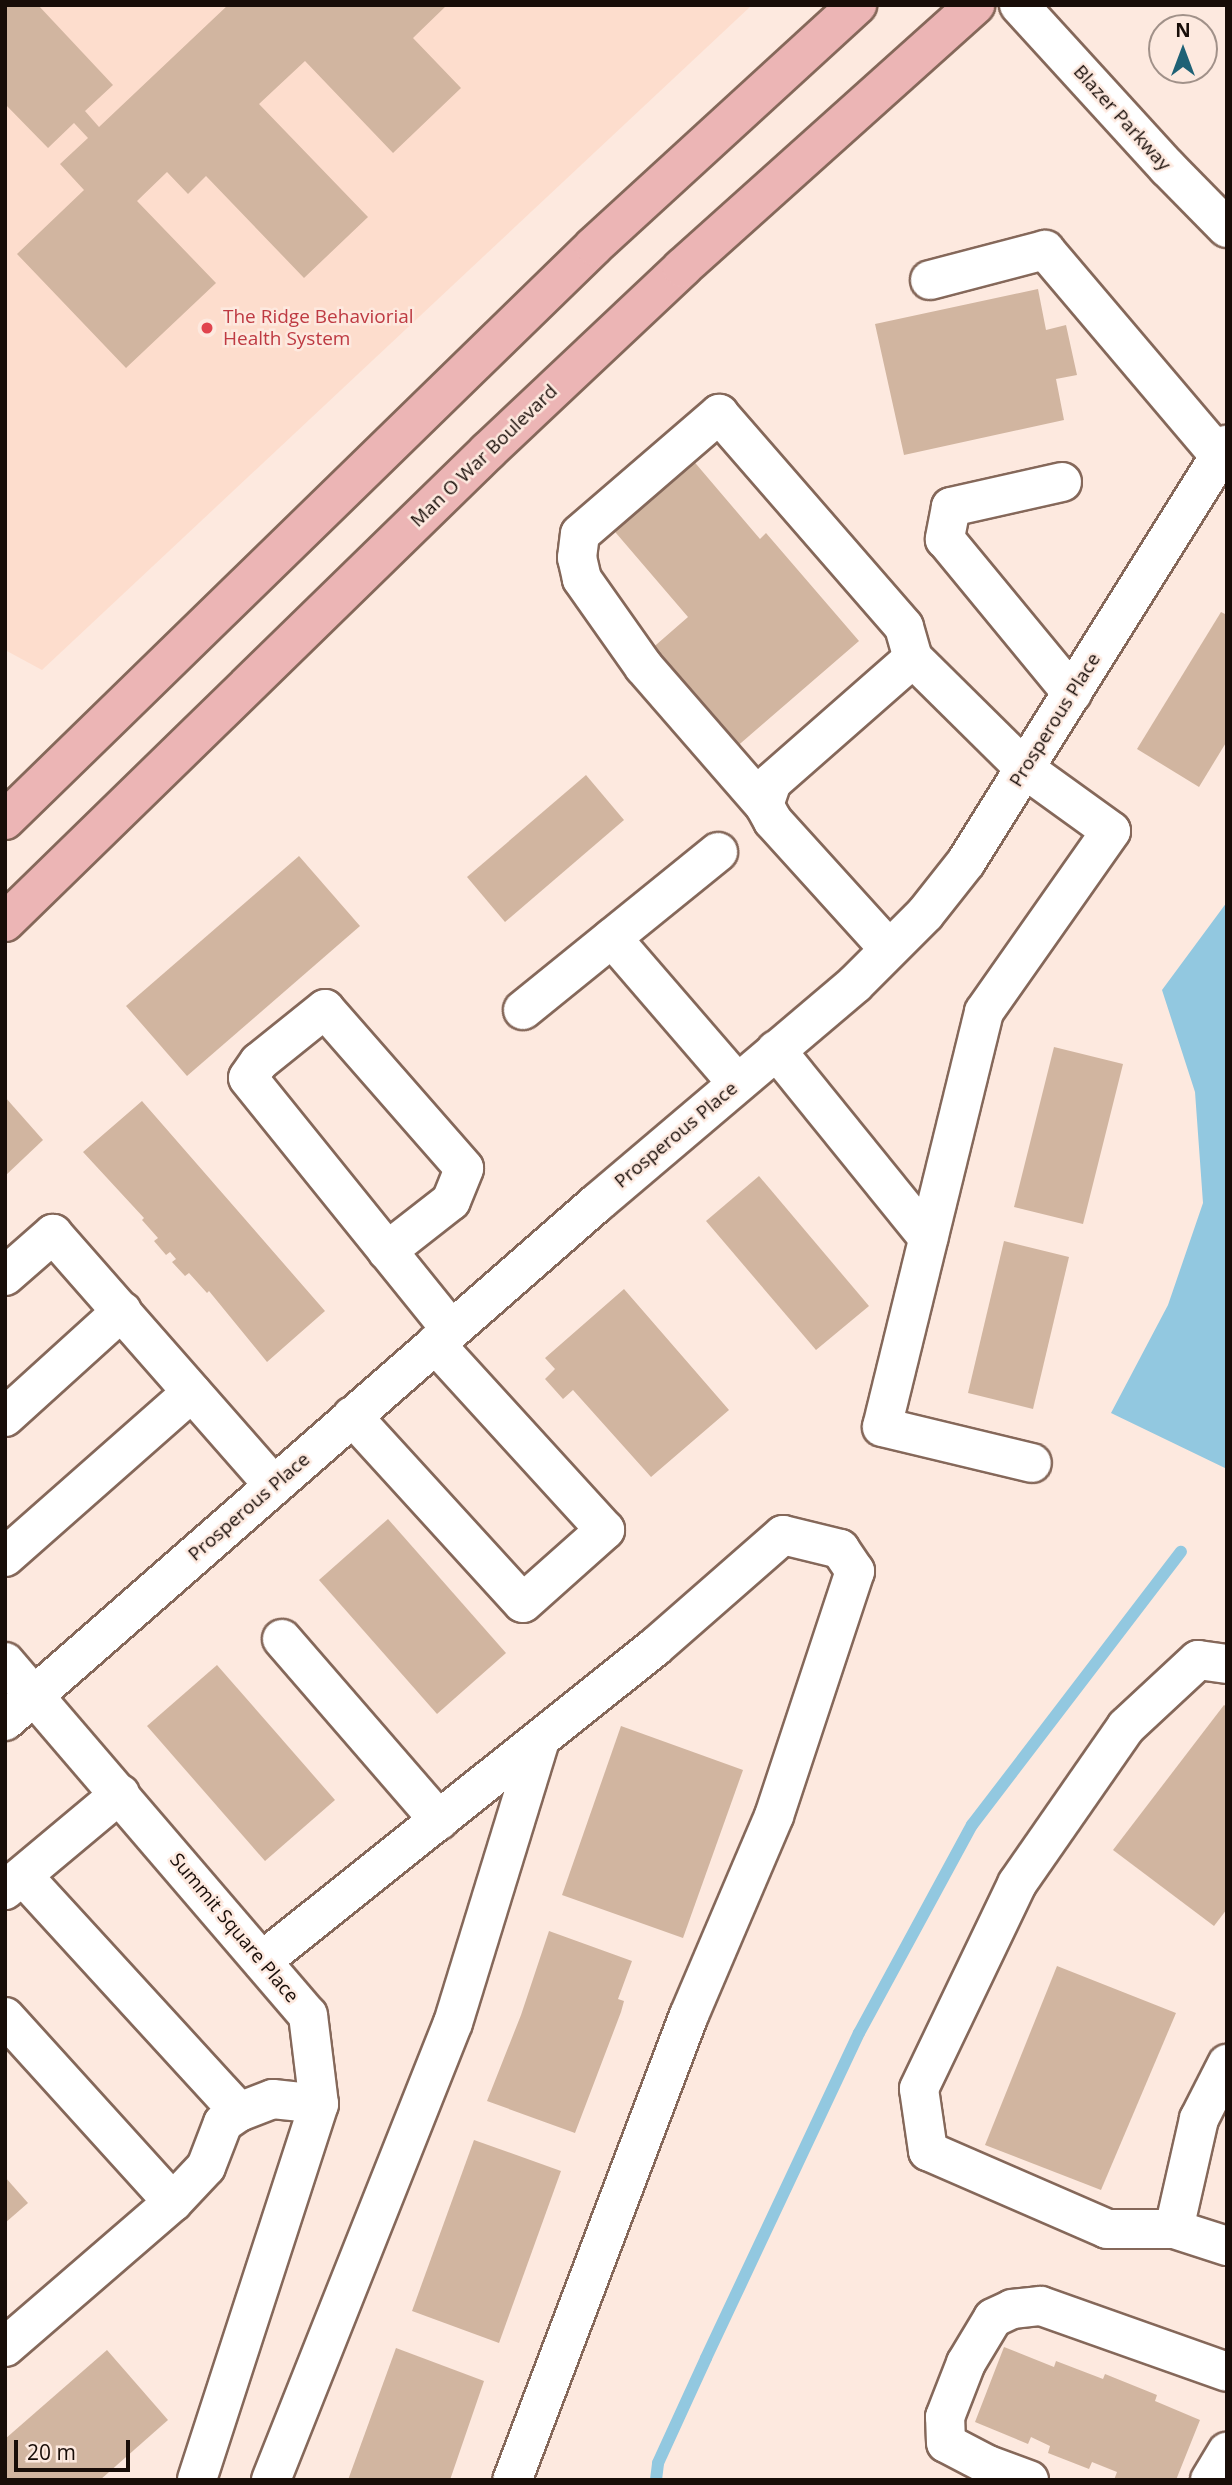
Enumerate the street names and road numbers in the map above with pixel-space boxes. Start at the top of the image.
street label: Blazer Parkway [1069,60,1175,176]
street label: Man O War Boulevard [406,380,562,532]
street label: Prosperous Place [1005,649,1105,791]
street label: Prosperous Place [610,1077,742,1193]
street label: Prosperous Place [184,1448,314,1566]
street label: Summit Square Place [165,1849,303,2007]

